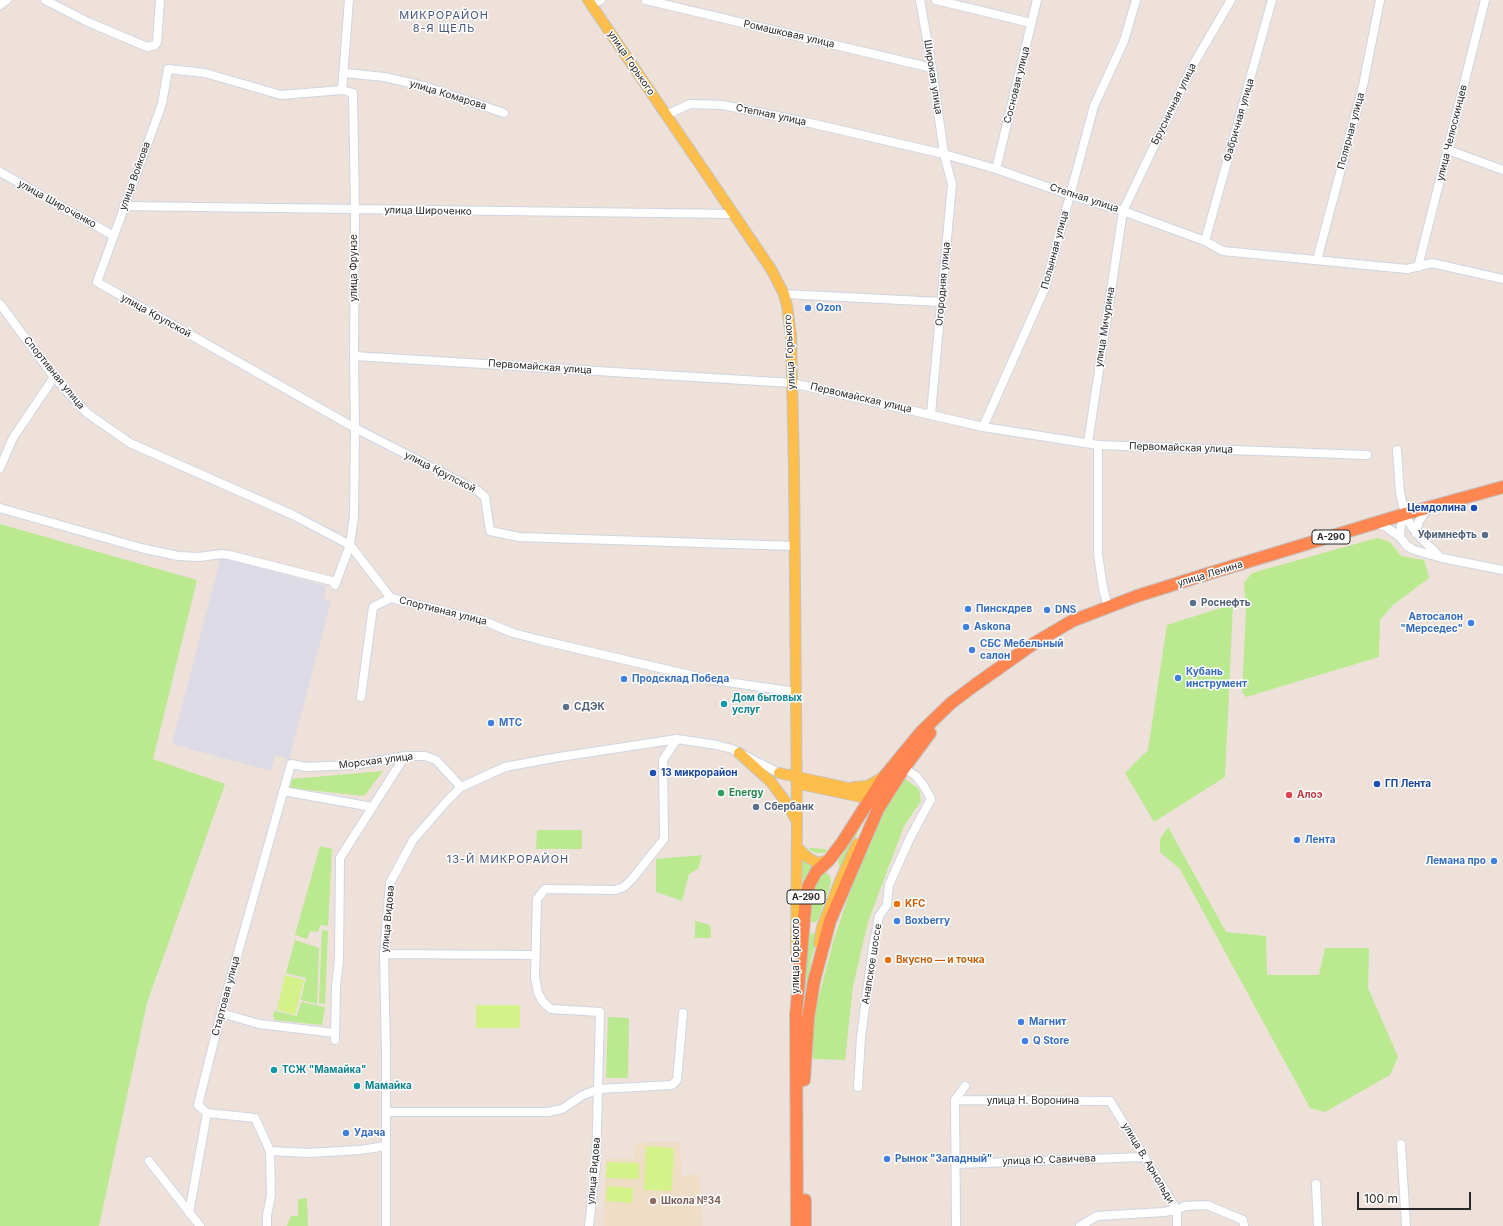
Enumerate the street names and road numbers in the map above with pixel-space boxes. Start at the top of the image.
street label: Ромашковая улица [742,18,836,50]
street label: улица Горького [605,28,657,98]
street label: Широкая улица [921,39,945,115]
street label: Сосновая улица [1002,45,1032,125]
street label: Брусничная улица [1149,61,1199,147]
street label: Фабричная улица [1221,77,1257,163]
street label: улица Комарова [408,78,488,112]
street label: улица Челюскинцев [1434,84,1470,182]
street label: Полярная улица [1335,91,1367,171]
street label: Степная улица [735,102,807,128]
street label: улица Войкова [117,140,153,212]
street label: улица Широченко [16,178,98,230]
street label: Степная улица [1048,181,1120,215]
street label: улица Широченко [384,204,472,218]
street label: Полынная улица [1039,209,1071,291]
street label: улица Фрунзе [348,234,360,302]
street label: Огородняя улица [933,241,953,327]
street label: улица Мичурина [1093,286,1117,368]
street label: улица Крупской [119,292,193,340]
street label: улица Горького [782,314,798,390]
street label: Спортивная улица [21,334,87,412]
street label: Первомайская улица [488,357,592,377]
street label: Первомайская улица [809,380,913,416]
street label: Первомайская улица [1129,440,1233,456]
street label: улица Крупской [402,449,478,495]
road number: А-290 [1312,530,1350,544]
street label: улица Ленина [1176,558,1244,590]
street label: Спортивная улица [398,594,488,628]
street label: Морская улица [338,750,414,772]
street label: улица Видова [379,885,397,953]
road number: А-290 [787,890,825,904]
street label: улица Горького [790,918,802,994]
street label: Анапское шоссе [860,923,884,1005]
street label: Стартовая улица [210,955,242,1037]
street label: улица Н. Воронина [987,1095,1079,1107]
street label: улица В. Арнольди [1119,1121,1177,1205]
street label: улица Видова [585,1137,603,1205]
street label: улица Ю. Савичева [1002,1152,1096,1168]

